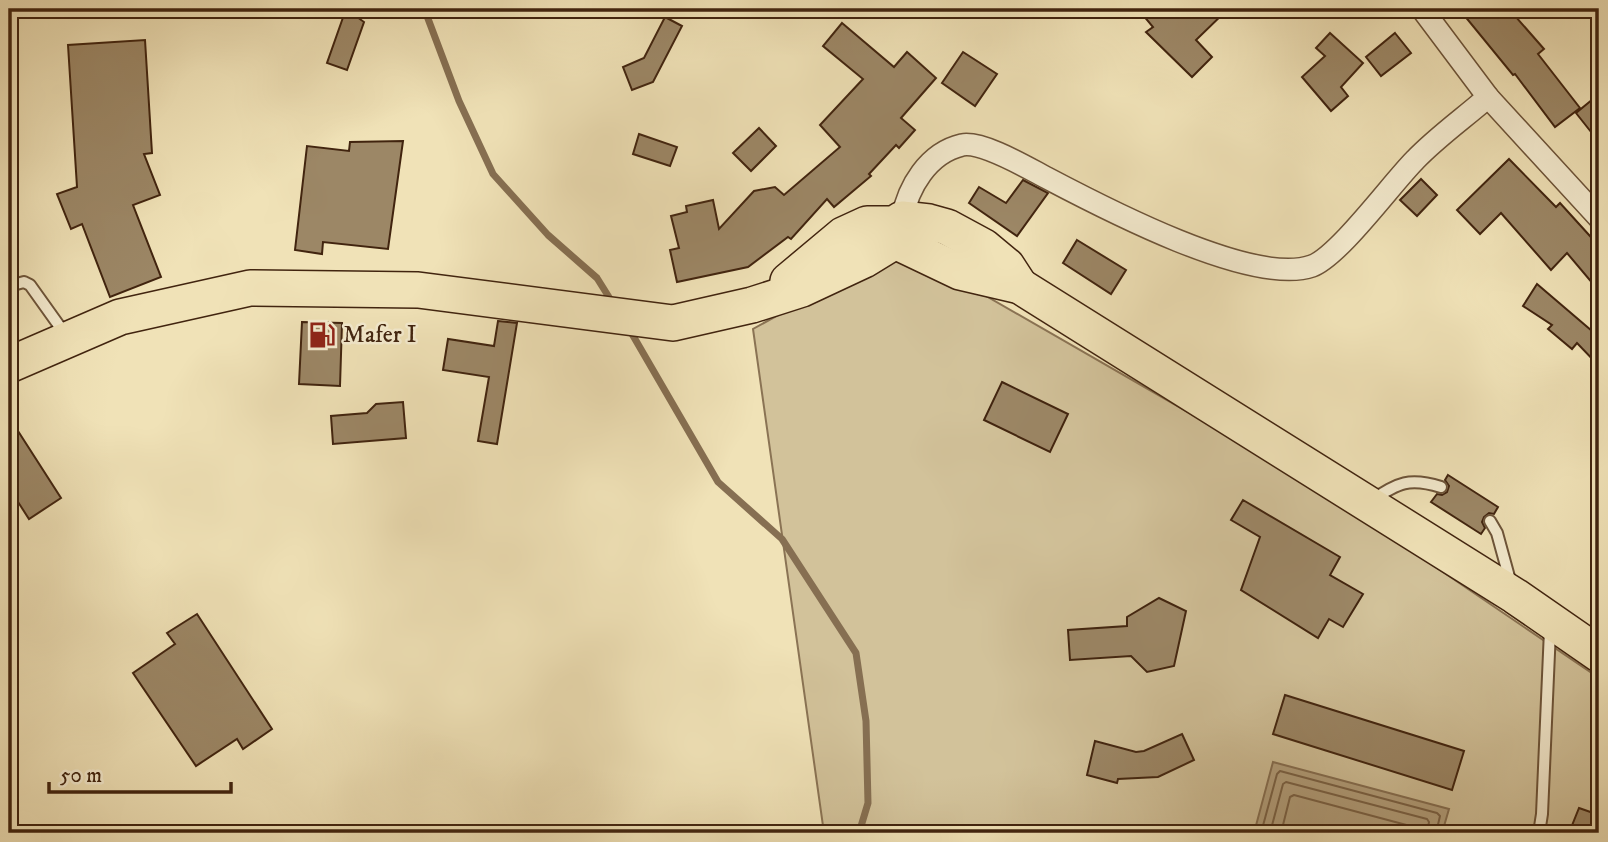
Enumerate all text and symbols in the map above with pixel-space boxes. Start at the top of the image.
fuel station icon: Mafer I [307,320,337,350]
place label: Mafer I [343,320,417,350]
scale bar [49,751,231,795]
text: 50 m [60,763,102,789]

